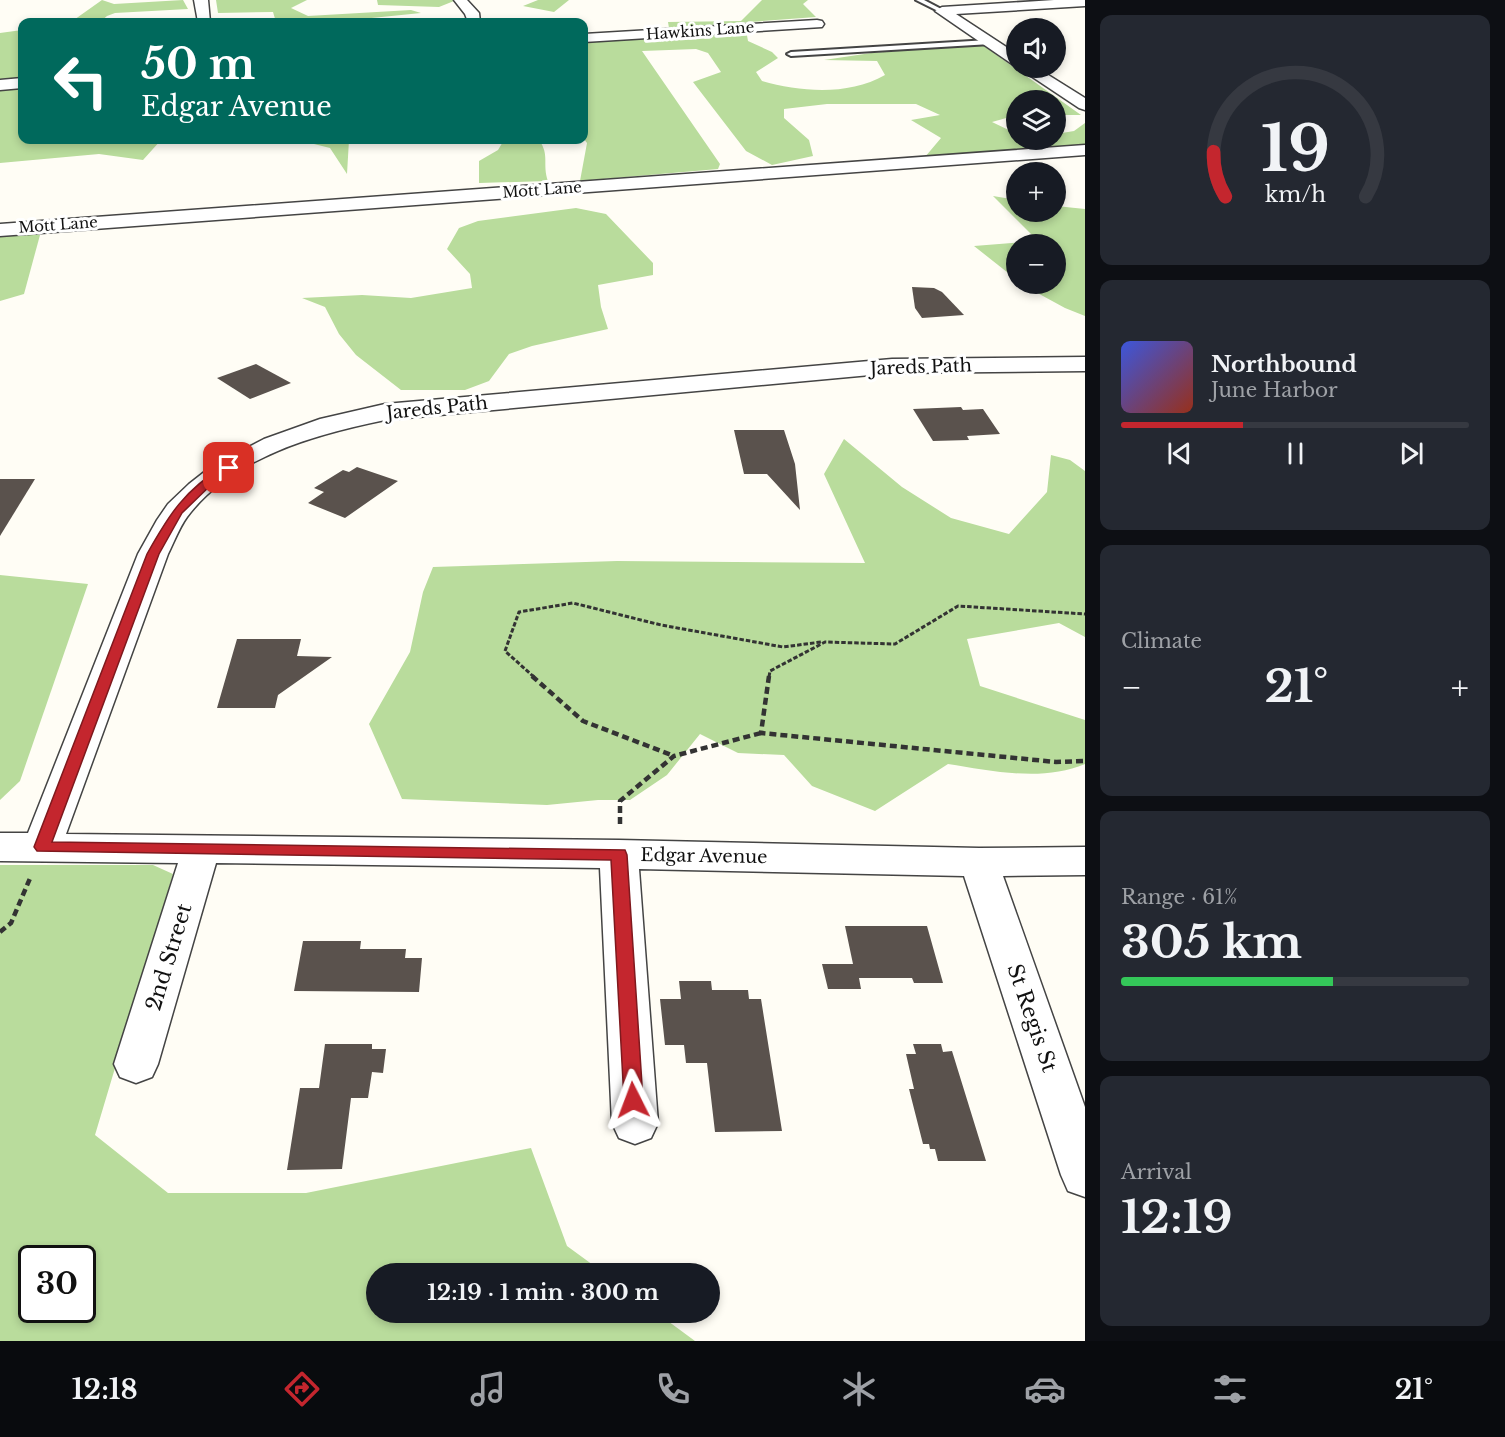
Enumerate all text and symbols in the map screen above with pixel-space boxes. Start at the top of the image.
street label: Hawkins Lane [645,17,755,44]
map controls [1006,18,1066,294]
button: sound [1006,18,1066,78]
text: 50 m [141,38,255,90]
icon: left [42,42,120,120]
text: Edgar Avenue [141,90,332,123]
button: layers [1006,90,1066,150]
text: 19 [1260,110,1330,188]
button: + [1006,162,1066,222]
street label: Mott Lane [502,177,582,202]
text: km/h [1265,181,1326,208]
street label: Mott Lane [18,212,98,237]
button: − [1006,234,1066,294]
text: Northbound [1211,351,1357,378]
street label: Jareds Path [868,354,972,380]
text: June Harbor [1211,378,1338,402]
street label: Jareds Path [383,392,489,424]
icon: previous [1163,437,1196,470]
icon: pause [1279,437,1312,470]
icon: next [1395,437,1428,470]
pin [203,442,254,493]
icon: arrive [212,451,245,484]
text: Climate [1121,629,1202,653]
text: 21° [1264,658,1328,714]
text: − [1121,667,1142,708]
text: + [1451,667,1469,708]
street label: Edgar Avenue [640,844,768,868]
text: Range · 61% [1121,885,1237,909]
street label: 2nd Street [140,900,198,1014]
text: 305 km [1121,914,1302,970]
street label: St Regis St [1001,961,1063,1075]
position arrow [601,1068,665,1132]
text: Arrival [1121,1160,1192,1184]
text: 12:19 [1121,1189,1233,1245]
speed limit sign: 30 [18,1245,96,1323]
text: 12:19 · 1 min · 300 m [427,1279,659,1306]
icon: directions [281,1368,323,1410]
icon: music [467,1368,509,1410]
icon: phone [652,1368,694,1410]
icon: climate [838,1368,880,1410]
icon: car [1024,1368,1066,1410]
icon: filters [1209,1368,1251,1410]
text: 12:18 [72,1373,138,1406]
text: 21° [1395,1373,1433,1406]

